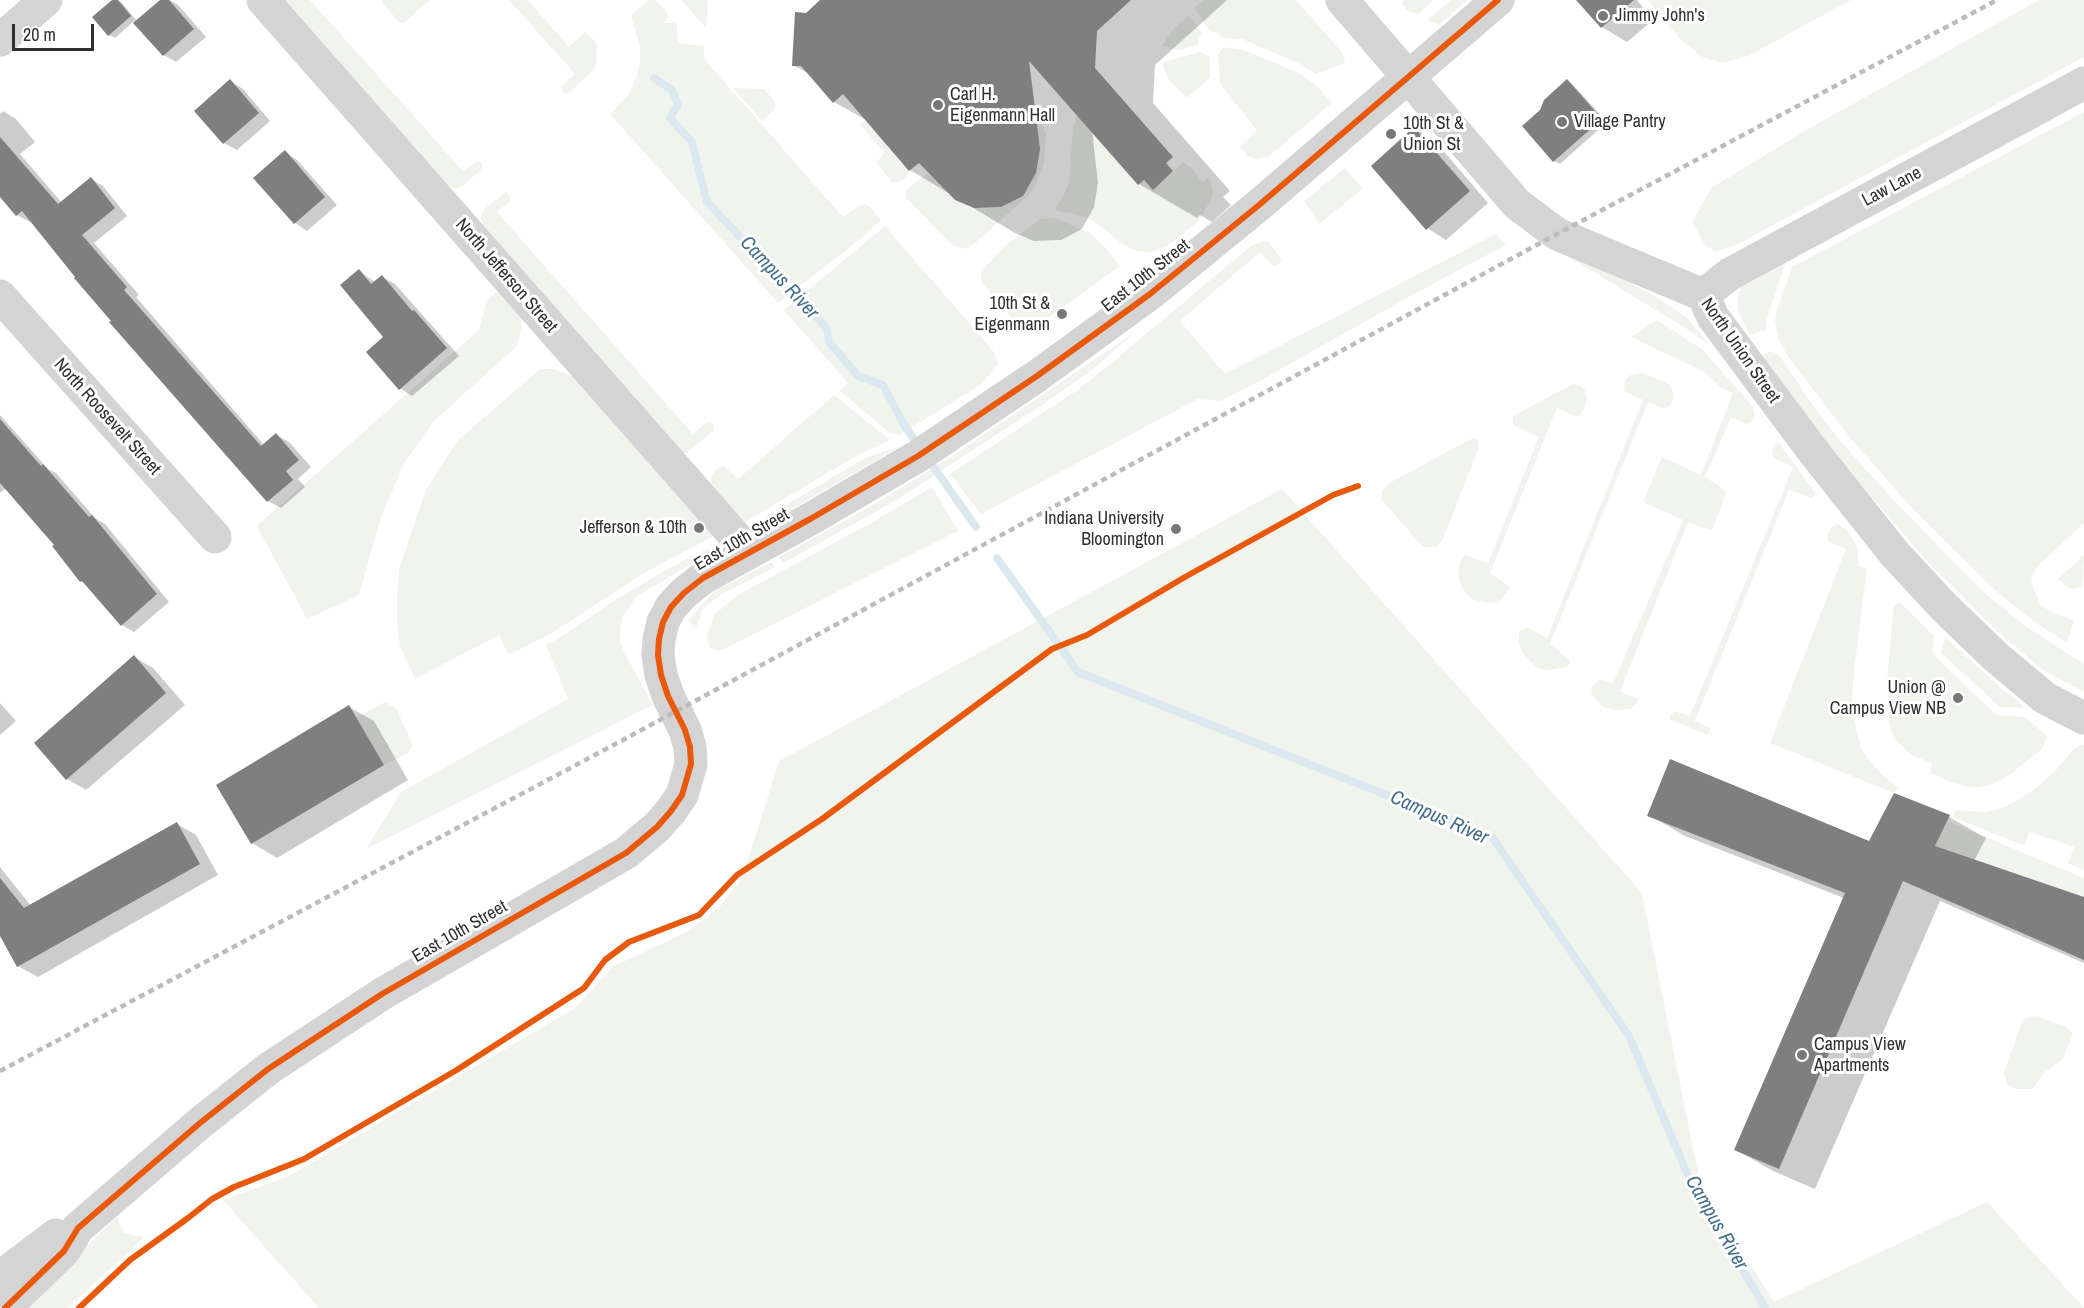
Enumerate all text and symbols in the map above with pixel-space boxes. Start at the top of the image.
place label: Jimmy John's [1615,5,1705,27]
marker: Jimmy John's [1596,9,1610,23]
scale bar [15,12,98,50]
text: 20 m [23,22,56,47]
place label: Carl H. Eigenmann Hall [950,84,1055,127]
marker: Carl H. Eigenmann Hall [931,98,945,112]
place label: Village Pantry [1574,111,1666,133]
place label: 10th St & Union St [1403,113,1464,156]
marker: Village Pantry [1555,115,1569,129]
marker: 10th St & Union St [1384,127,1398,141]
street label: Law Lane [1859,162,1925,212]
street label: North Jefferson Street [451,215,561,337]
water label: Campus River [734,231,824,325]
street label: East 10th Street [1098,235,1194,317]
place label: 10th St & Eigenmann [975,293,1050,336]
street label: North Union Street [1696,294,1784,408]
marker: 10th St & Eigenmann [1055,307,1069,321]
street label: North Roosevelt Street [49,354,165,480]
street label: East 10th Street [691,504,793,576]
place label: Indiana University Bloomington [1044,508,1164,550]
place label: Jefferson & 10th [580,517,687,539]
marker: Jefferson & 10th [692,521,706,535]
marker: Indiana University Bloomington [1169,522,1183,536]
place label: Union @ Campus View NB [1830,677,1946,720]
marker: Union @ Campus View NB [1951,691,1965,705]
water label: Campus River [1386,786,1492,850]
street label: East 10th Street [409,896,511,968]
place label: Campus View Apartments [1814,1034,1906,1076]
marker: Campus View Apartments [1795,1048,1809,1062]
water label: Campus River [1679,1172,1753,1274]

